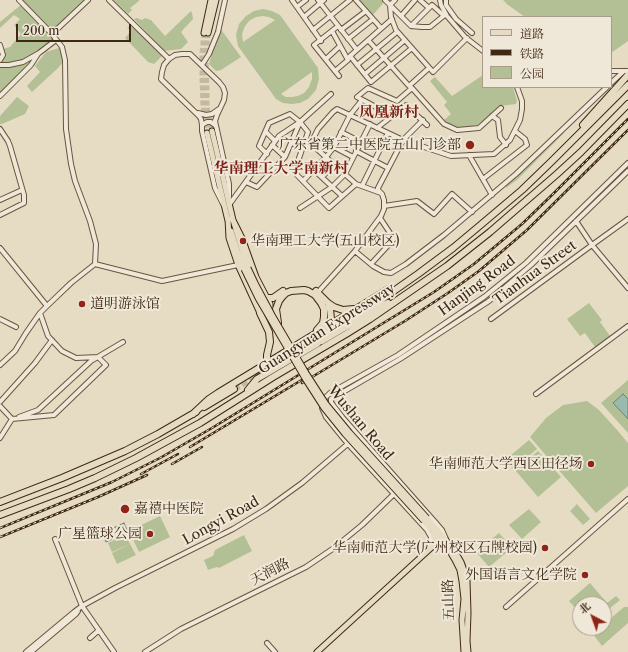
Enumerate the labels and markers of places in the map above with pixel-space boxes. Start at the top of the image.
place label: 广东省第二中医院五山门诊部 [279,137,461,153]
marker: 广东省第二中医院五山门诊部 [464,139,476,151]
place label: 华南理工大学(五山校区) [251,233,399,249]
marker: 华南理工大学(五山校区) [238,236,248,246]
place label: 道明游泳馆 [90,296,160,312]
marker: 道明游泳馆 [77,299,87,309]
place label: 华南师范大学西区田径场 [429,456,583,472]
marker: 华南师范大学西区田径场 [586,459,596,469]
place label: 嘉禧中医院 [134,501,204,517]
marker: 嘉禧中医院 [119,503,131,515]
place label: 广星篮球公园 [58,526,142,542]
marker: 广星篮球公园 [145,529,155,539]
place label: 华南师范大学(广州校区石牌校园) [333,540,537,556]
marker: 华南师范大学(广州校区石牌校园) [540,543,550,553]
place label: 外国语言文化学院 [465,567,577,583]
marker: 外国语言文化学院 [580,570,590,580]

